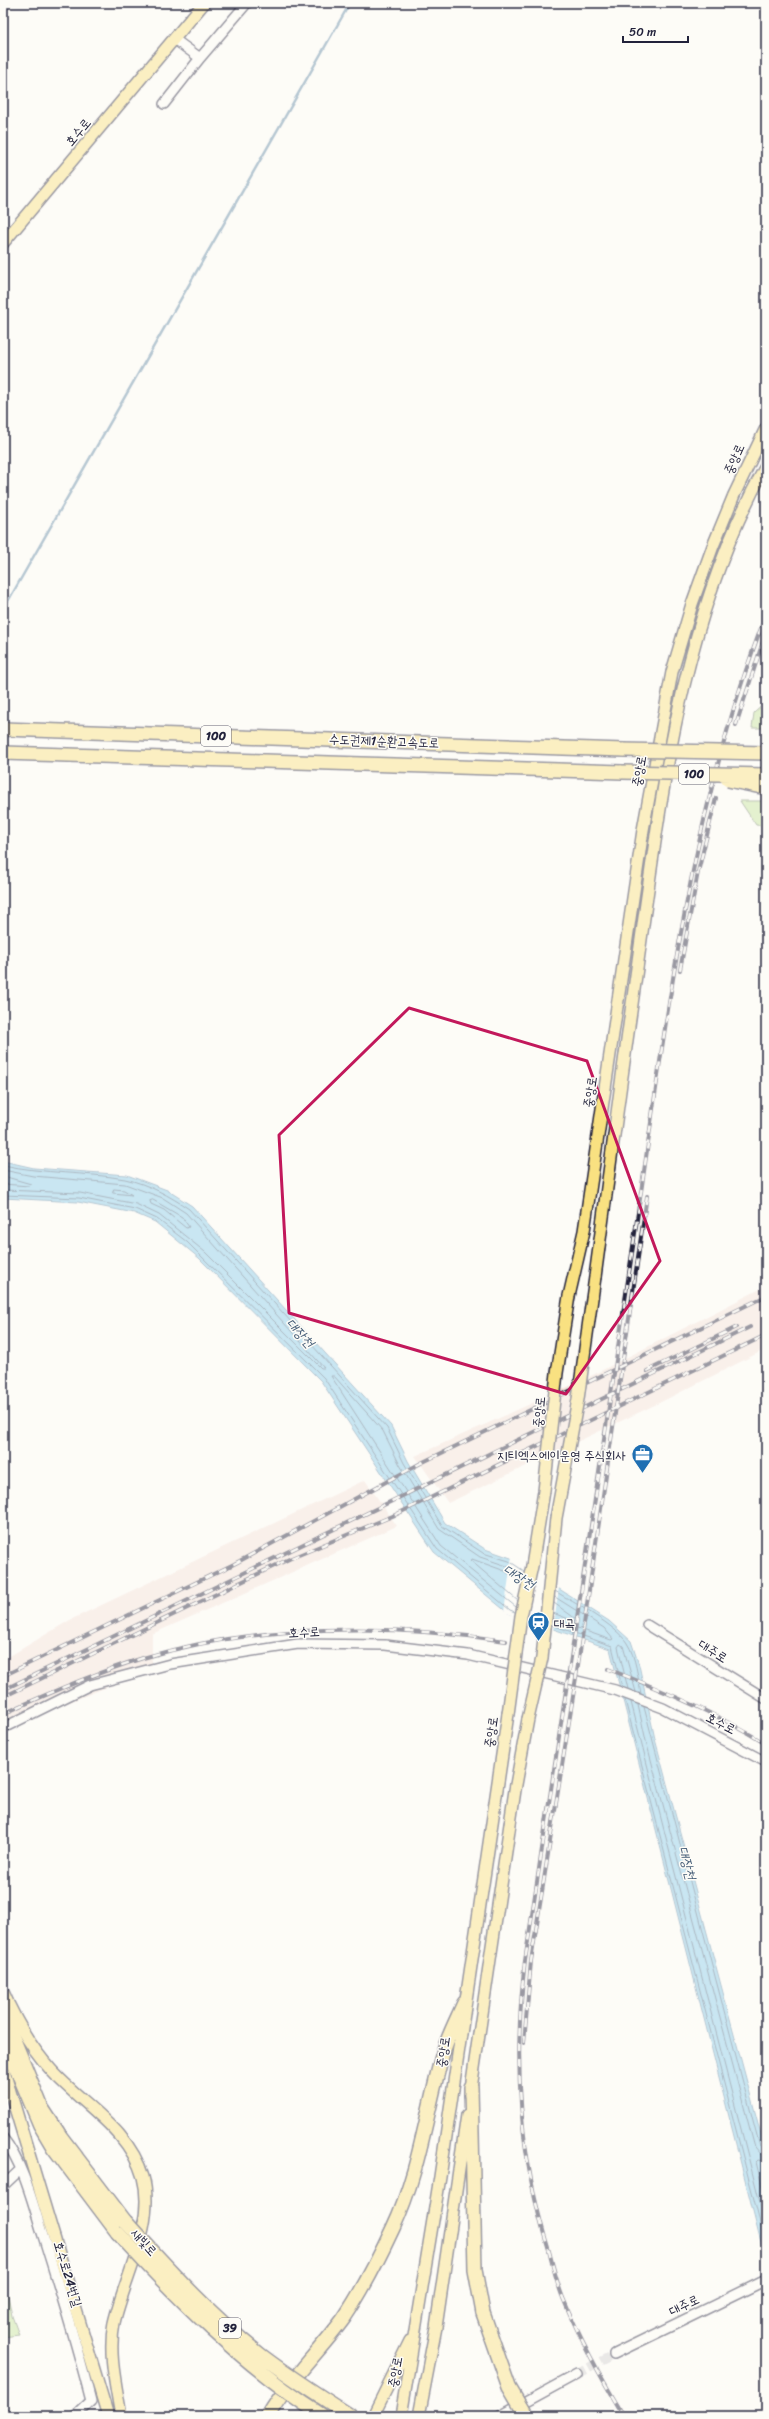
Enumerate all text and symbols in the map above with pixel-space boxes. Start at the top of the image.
scale bar [623,18,688,44]
text: 50 m [629,21,656,43]
street label: 호수로 [59,113,97,151]
street label: 중앙로 [717,440,751,478]
road number: 100 [201,726,231,746]
street label: 수도권제1순환고속도로 [329,728,439,754]
street label: 중앙로 [625,754,653,788]
road number: 100 [679,764,709,784]
street label: 중앙로 [576,1075,604,1109]
water label: 대장천 [279,1312,322,1355]
street label: 중앙로 [526,1395,552,1429]
office icon: 지티엑스에이운영 주식회사 [629,1442,655,1475]
place label: 지티엑스에이운영 주식회사 [497,1444,626,1467]
water label: 대장천 [498,1557,541,1597]
station icon: 대곡 [525,1610,551,1643]
place label: 대곡 [554,1612,575,1635]
street label: 호수로 [288,1620,320,1644]
street label: 대주로 [694,1633,732,1669]
street label: 호수로 [702,1706,740,1740]
street label: 중앙로 [477,1715,505,1749]
water label: 대장천 [671,1843,704,1884]
street label: 중앙로 [429,2035,457,2069]
street label: 새빛로 [125,2223,163,2261]
street label: 호수로24번길 [47,2238,89,2310]
street label: 대주로 [665,2288,703,2322]
road number: 39 [219,2318,241,2338]
street label: 중앙로 [381,2355,409,2389]

